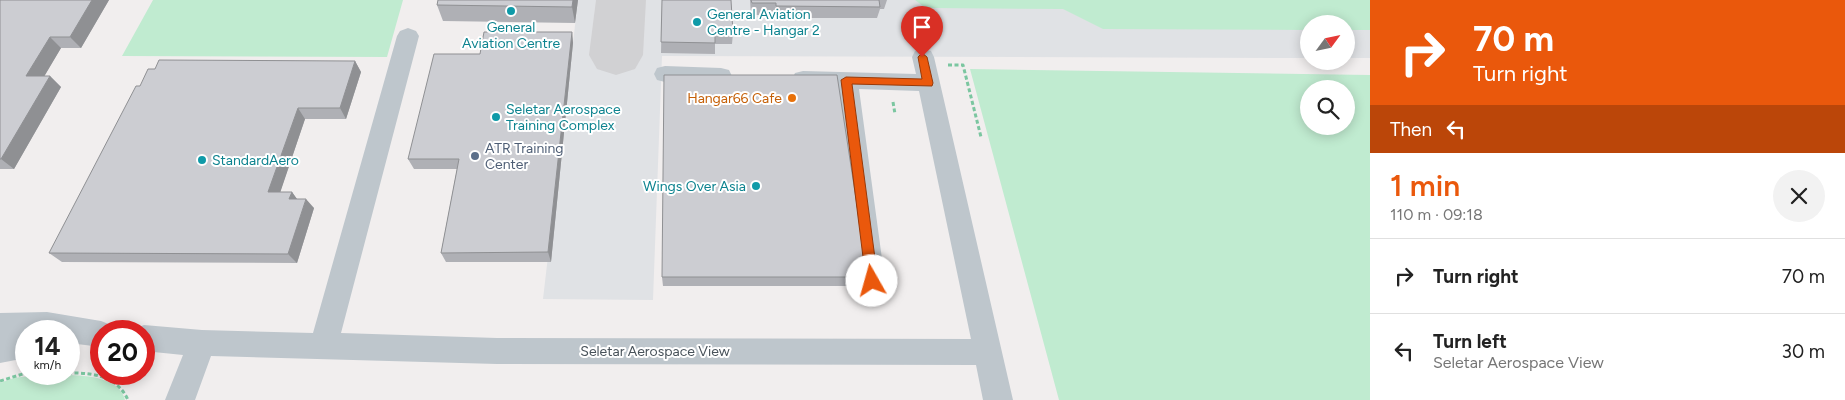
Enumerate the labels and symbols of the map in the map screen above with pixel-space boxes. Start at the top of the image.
marker: General Aviation Centre [505,5,517,17]
place label: General Aviation Centre - Hangar 2 [707,6,820,39]
pin [901,6,943,57]
north arrow [1300,15,1355,70]
marker: General Aviation Centre - Hangar 2 [691,16,703,28]
place label: General Aviation Centre [462,19,560,52]
place label: Hangar66 Cafe [687,90,782,107]
marker: Hangar66 Cafe [786,92,798,104]
place label: Seletar Aerospace Training Complex [506,101,621,134]
marker: Seletar Aerospace Training Complex [490,111,502,123]
place label: ATR Training Center [485,140,564,173]
marker: ATR Training Center [469,150,481,162]
place label: StandardAero [212,152,299,169]
marker: StandardAero [196,154,208,166]
place label: Wings Over Asia [643,178,746,195]
marker: Wings Over Asia [750,180,762,192]
position arrow [845,254,897,306]
speed limit sign: 20 [90,320,155,385]
street label: Seletar Aerospace View [580,343,730,360]

